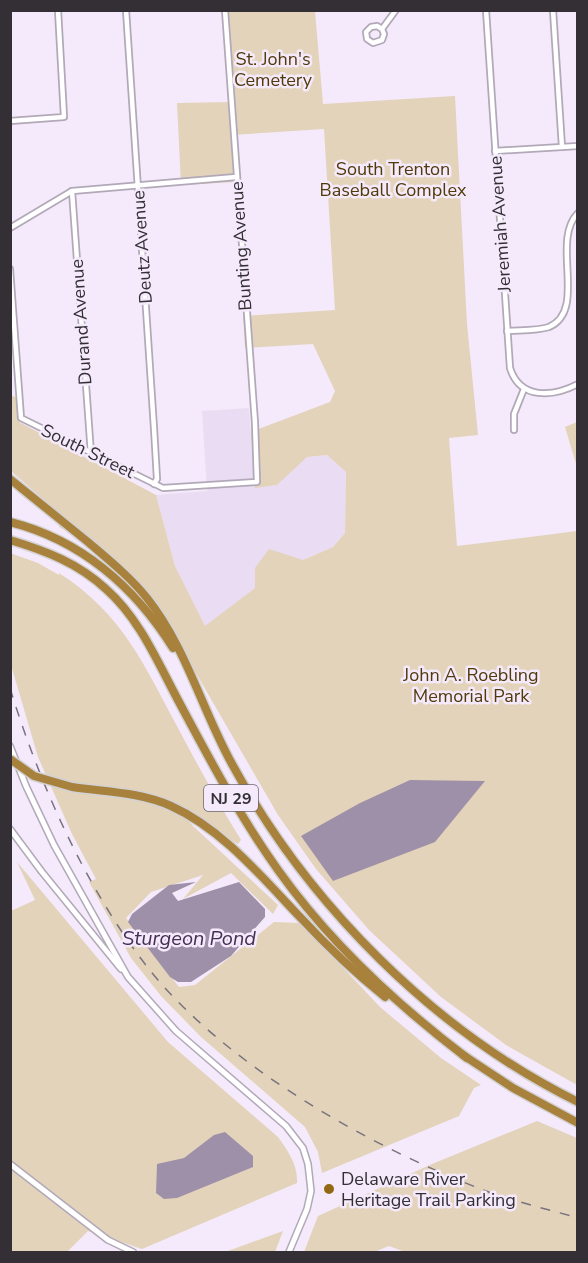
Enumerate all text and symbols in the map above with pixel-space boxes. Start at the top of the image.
park label: St. John's Cemetery [234,47,313,92]
street label: Jeremiah Avenue [483,155,517,294]
park label: South Trenton Baseball Complex [320,157,467,202]
street label: Bunting Avenue [225,181,257,311]
street label: Deutz Avenue [126,190,158,304]
street label: Durand Avenue [65,258,97,386]
street label: South Street [37,418,139,484]
park label: John A. Roebling Memorial Park [402,663,539,708]
road number: NJ 29 [204,785,258,811]
water label: Sturgeon Pond [122,925,256,952]
place label: Delaware River Heritage Trail Parking [341,1167,516,1212]
marker: Delaware River Heritage Trail Parking [322,1182,336,1196]

